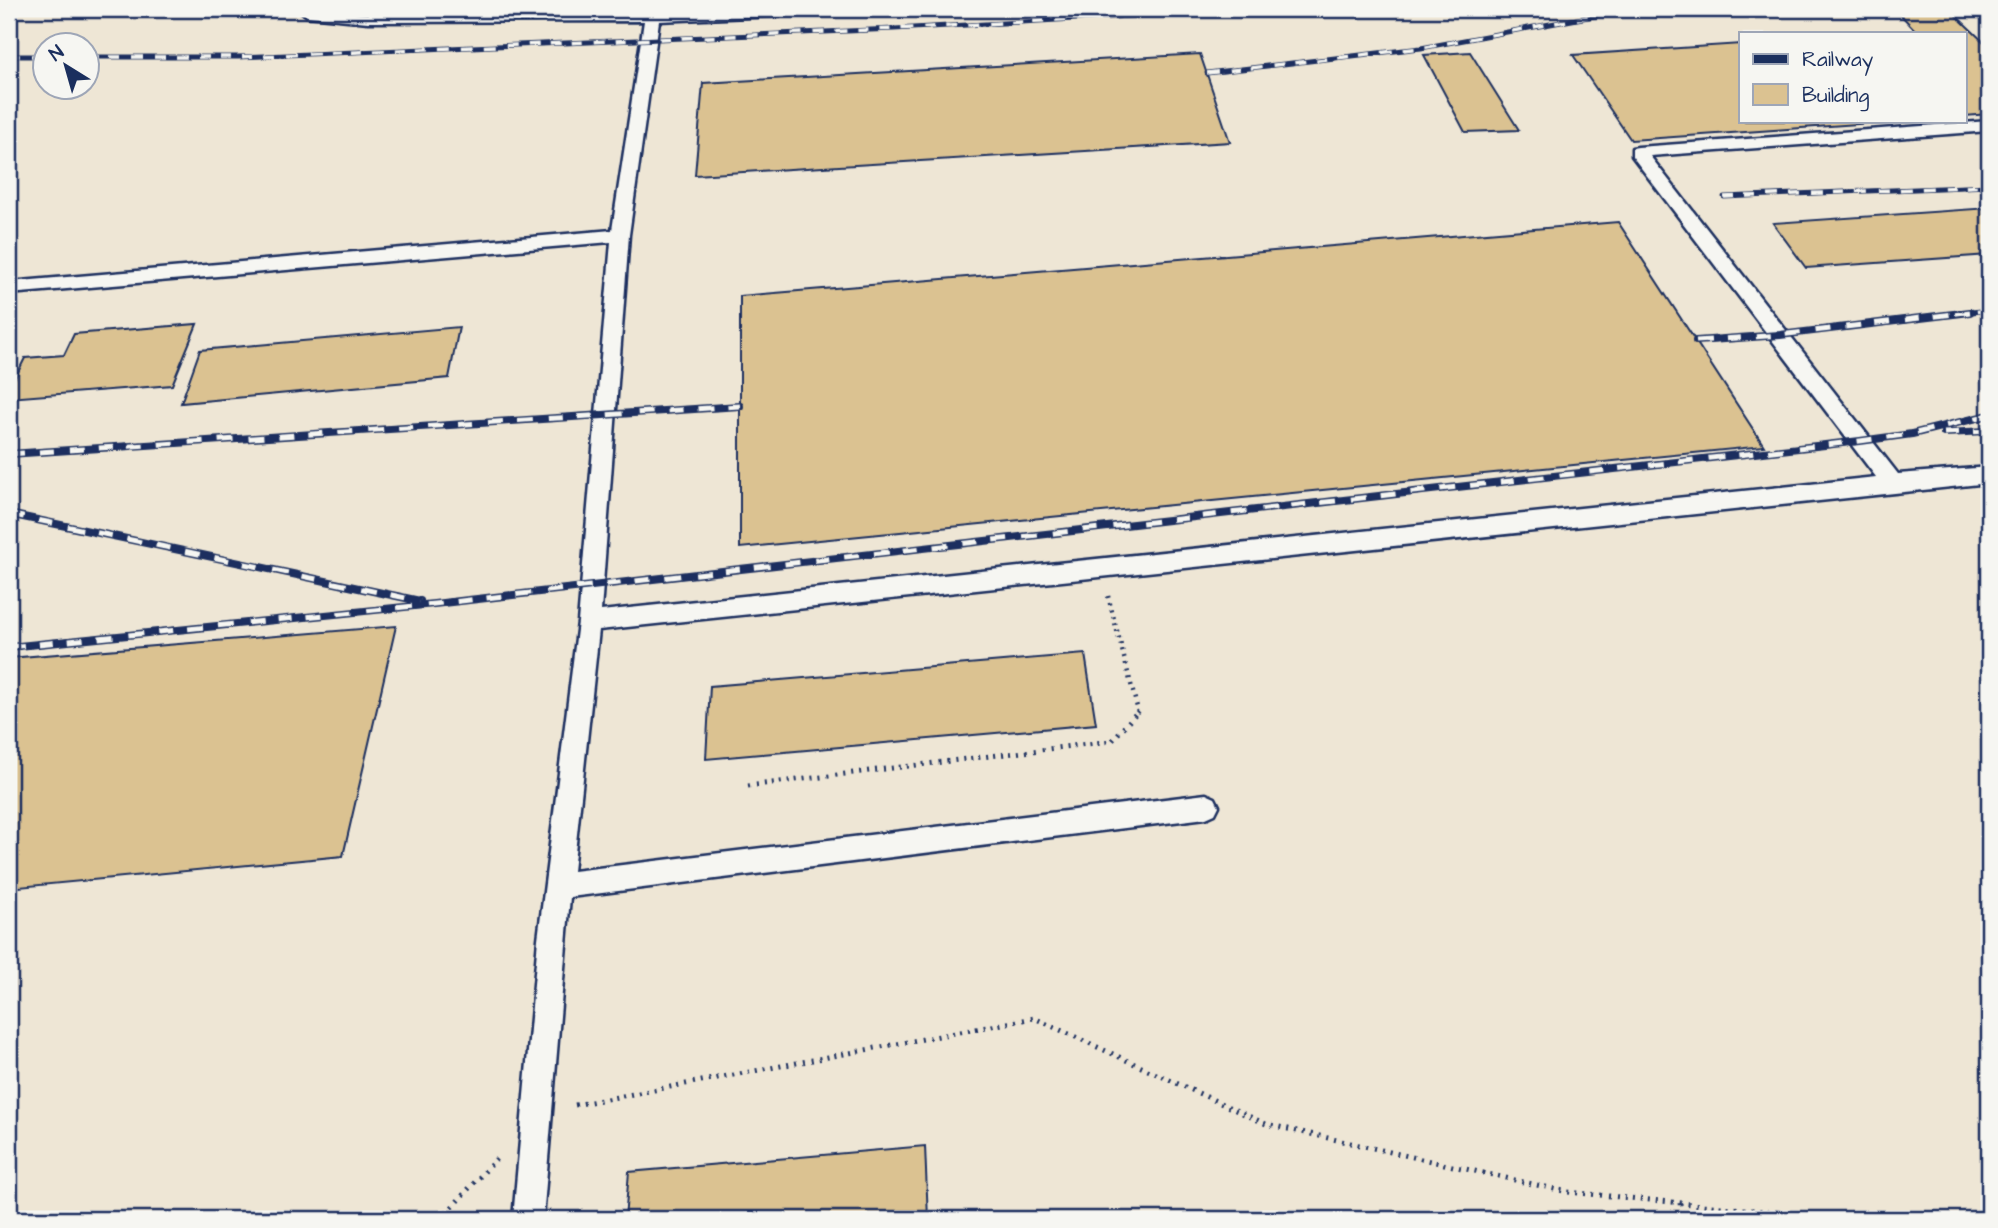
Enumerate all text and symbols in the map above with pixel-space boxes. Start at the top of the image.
north arrow [32,32,102,102]
legend [1739,32,1966,122]
text: N [44,39,70,68]
text: Railway [1802,45,1874,76]
text: Building [1802,81,1870,112]

